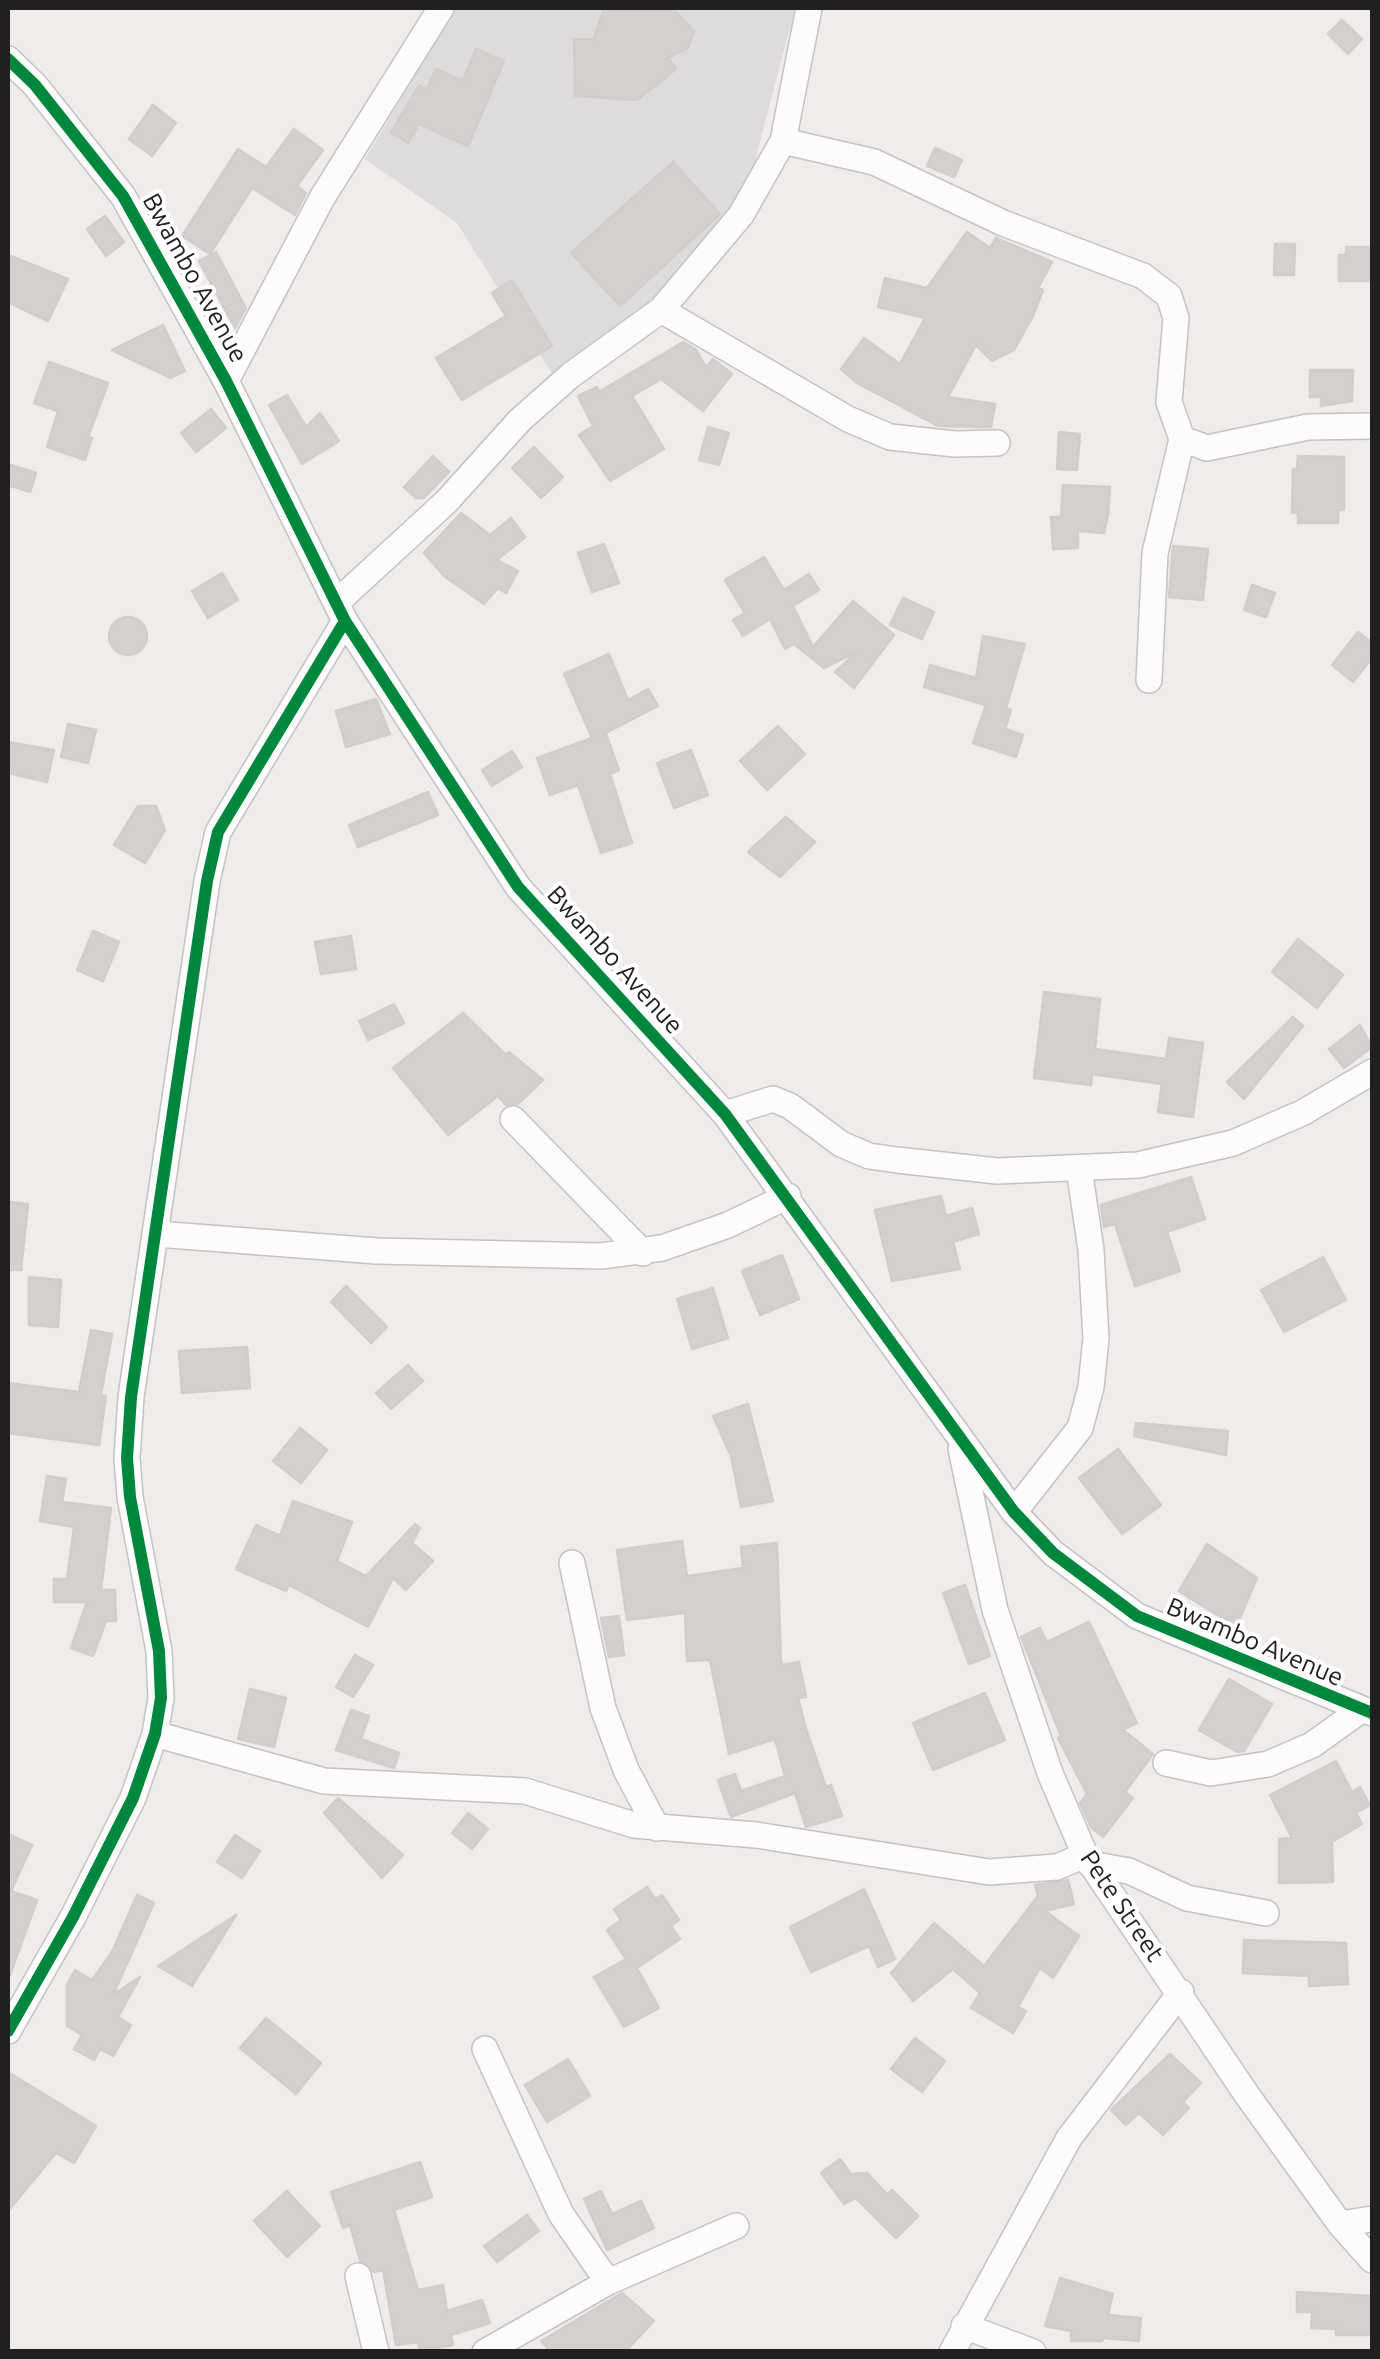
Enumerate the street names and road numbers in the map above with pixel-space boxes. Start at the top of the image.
street label: Bwambo Avenue [136,188,254,368]
street label: Bwambo Avenue [541,880,689,1040]
street label: Bwambo Avenue [1162,1591,1348,1693]
street label: Pete Street [1074,1845,1170,1967]

